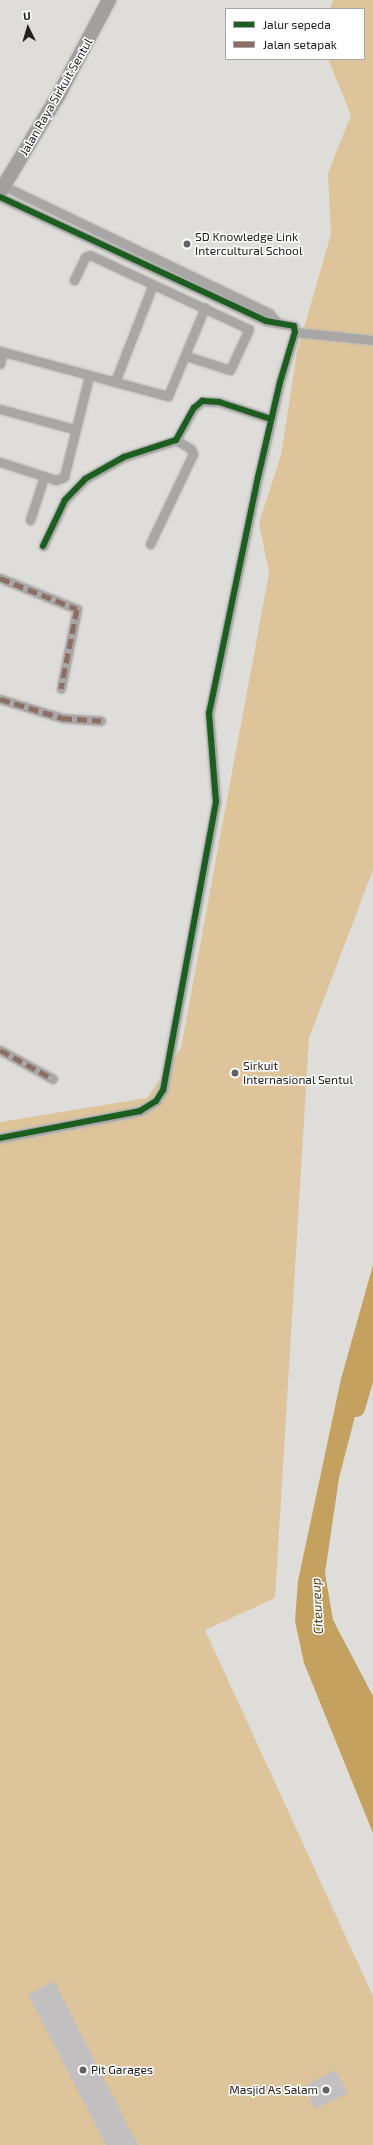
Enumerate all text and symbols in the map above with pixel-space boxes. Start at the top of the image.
north arrow [8,8,48,48]
legend [225,8,365,60]
text: U [23,9,31,22]
text: Jalur sepeda [263,17,331,31]
street label: Jalan Raya Sirkuit Sentul [17,36,95,158]
text: Jalan setapak [263,37,337,51]
place label: SD Knowledge Link Intercultural School [195,230,303,258]
marker: SD Knowledge Link Intercultural School [182,239,192,249]
place label: Sirkuit Internasional Sentul [243,1059,353,1087]
marker: Sirkuit Internasional Sentul [230,1068,240,1078]
water label: Citeureup [308,1577,326,1635]
place label: Pit Garages [91,2063,153,2077]
marker: Pit Garages [78,2065,88,2075]
place label: Masjid As Salam [229,2083,318,2097]
marker: Masjid As Salam [321,2085,331,2095]

